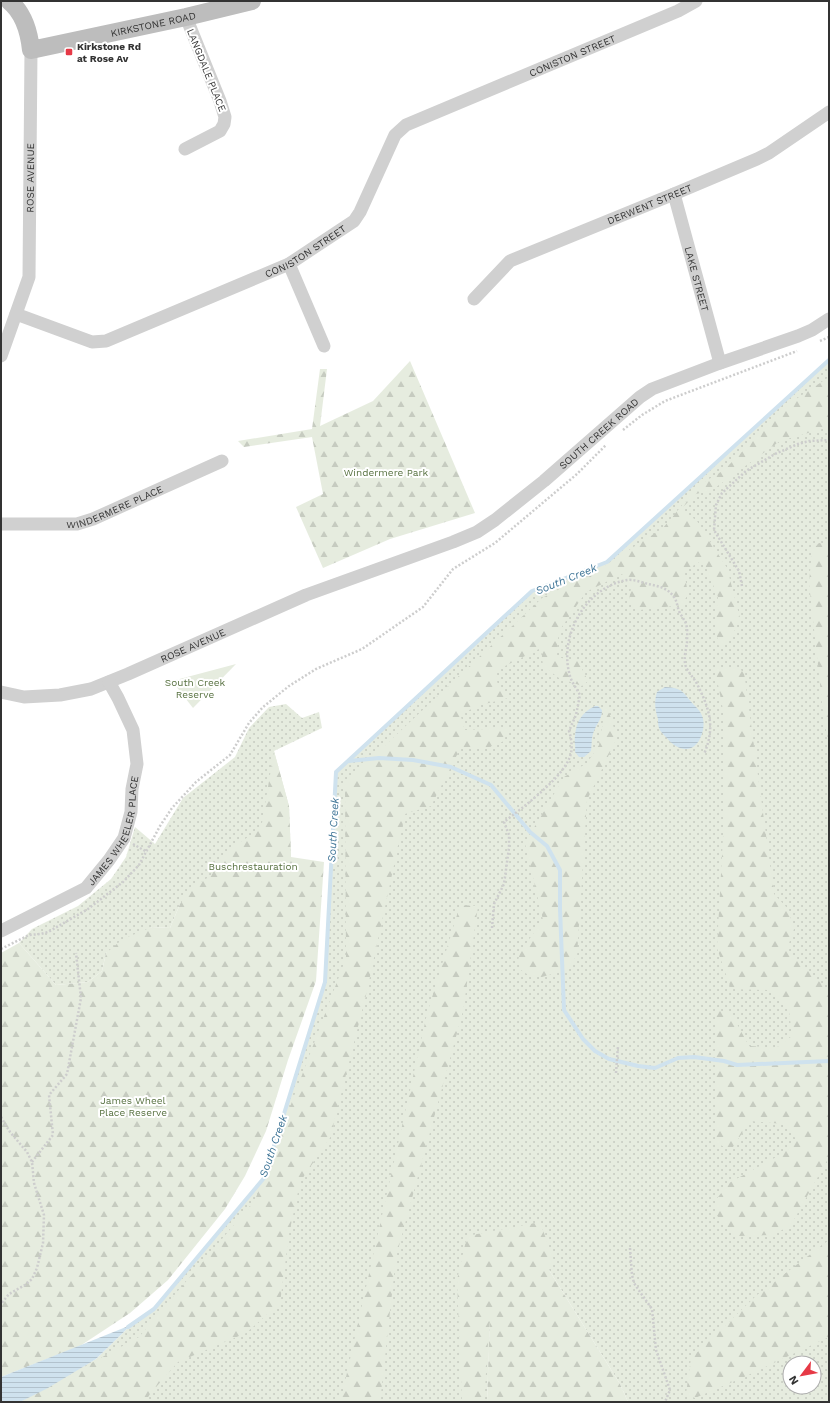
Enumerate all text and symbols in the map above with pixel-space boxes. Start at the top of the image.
street label: KIRKSTONE ROAD [110,10,197,39]
street label: LANGDALE PLACE [185,27,228,113]
street label: CONISTON STREET [528,33,617,79]
place label: Kirkstone Rd at Rose Av [77,41,141,64]
marker: Kirkstone Rd at Rose Av [64,47,74,57]
street label: ROSE AVENUE [25,143,36,213]
street label: DERWENT STREET [606,182,694,227]
street label: CONISTON STREET [263,223,348,280]
street label: LAKE STREET [683,245,711,313]
street label: SOUTH CREEK ROAD [557,396,641,471]
park label: Windermere Park [344,467,429,478]
street label: WINDERMERE PLACE [66,483,165,530]
water label: South Creek [534,561,600,598]
street label: ROSE AVENUE [159,627,227,665]
park label: South Creek Reserve [165,677,226,700]
street label: JAMES WHEELER PLACE [86,775,140,888]
water label: South Creek [325,796,342,863]
park label: Buschrestauration [208,861,298,872]
park label: James Wheel Place Reserve [99,1095,167,1118]
water label: South Creek [257,1112,290,1179]
north arrow [782,1355,822,1395]
text: N [786,1373,802,1387]

